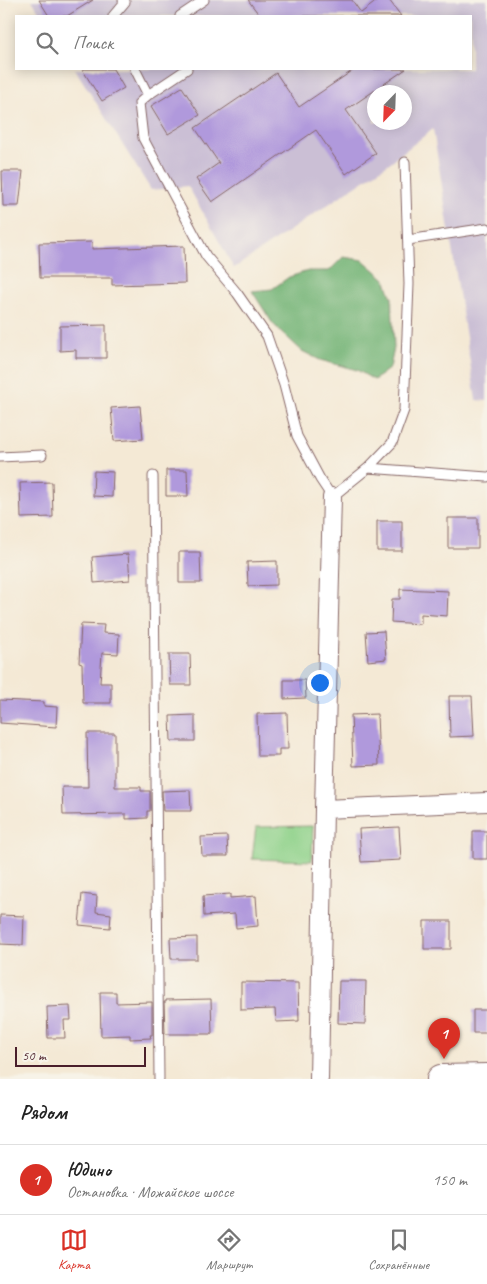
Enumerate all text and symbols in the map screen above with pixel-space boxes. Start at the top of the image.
search box [15,15,472,70]
icon: search [33,29,61,57]
text: Поиск [73,31,113,55]
north arrow [367,85,412,130]
your location [307,670,333,696]
pin: 1 [428,1018,460,1059]
scale bar [15,1044,146,1067]
text: 50 m [22,1047,46,1064]
text: Рядом [20,1099,67,1125]
text: Юдино [67,1158,111,1182]
text: 1 [32,1170,40,1190]
text: 150 m [433,1170,467,1190]
text: Остановка · Можайское шоссе [67,1182,234,1202]
tab: Карта [58,1226,90,1273]
tab: Маршрут [206,1226,252,1273]
tab: Сохранённые [368,1226,429,1273]

